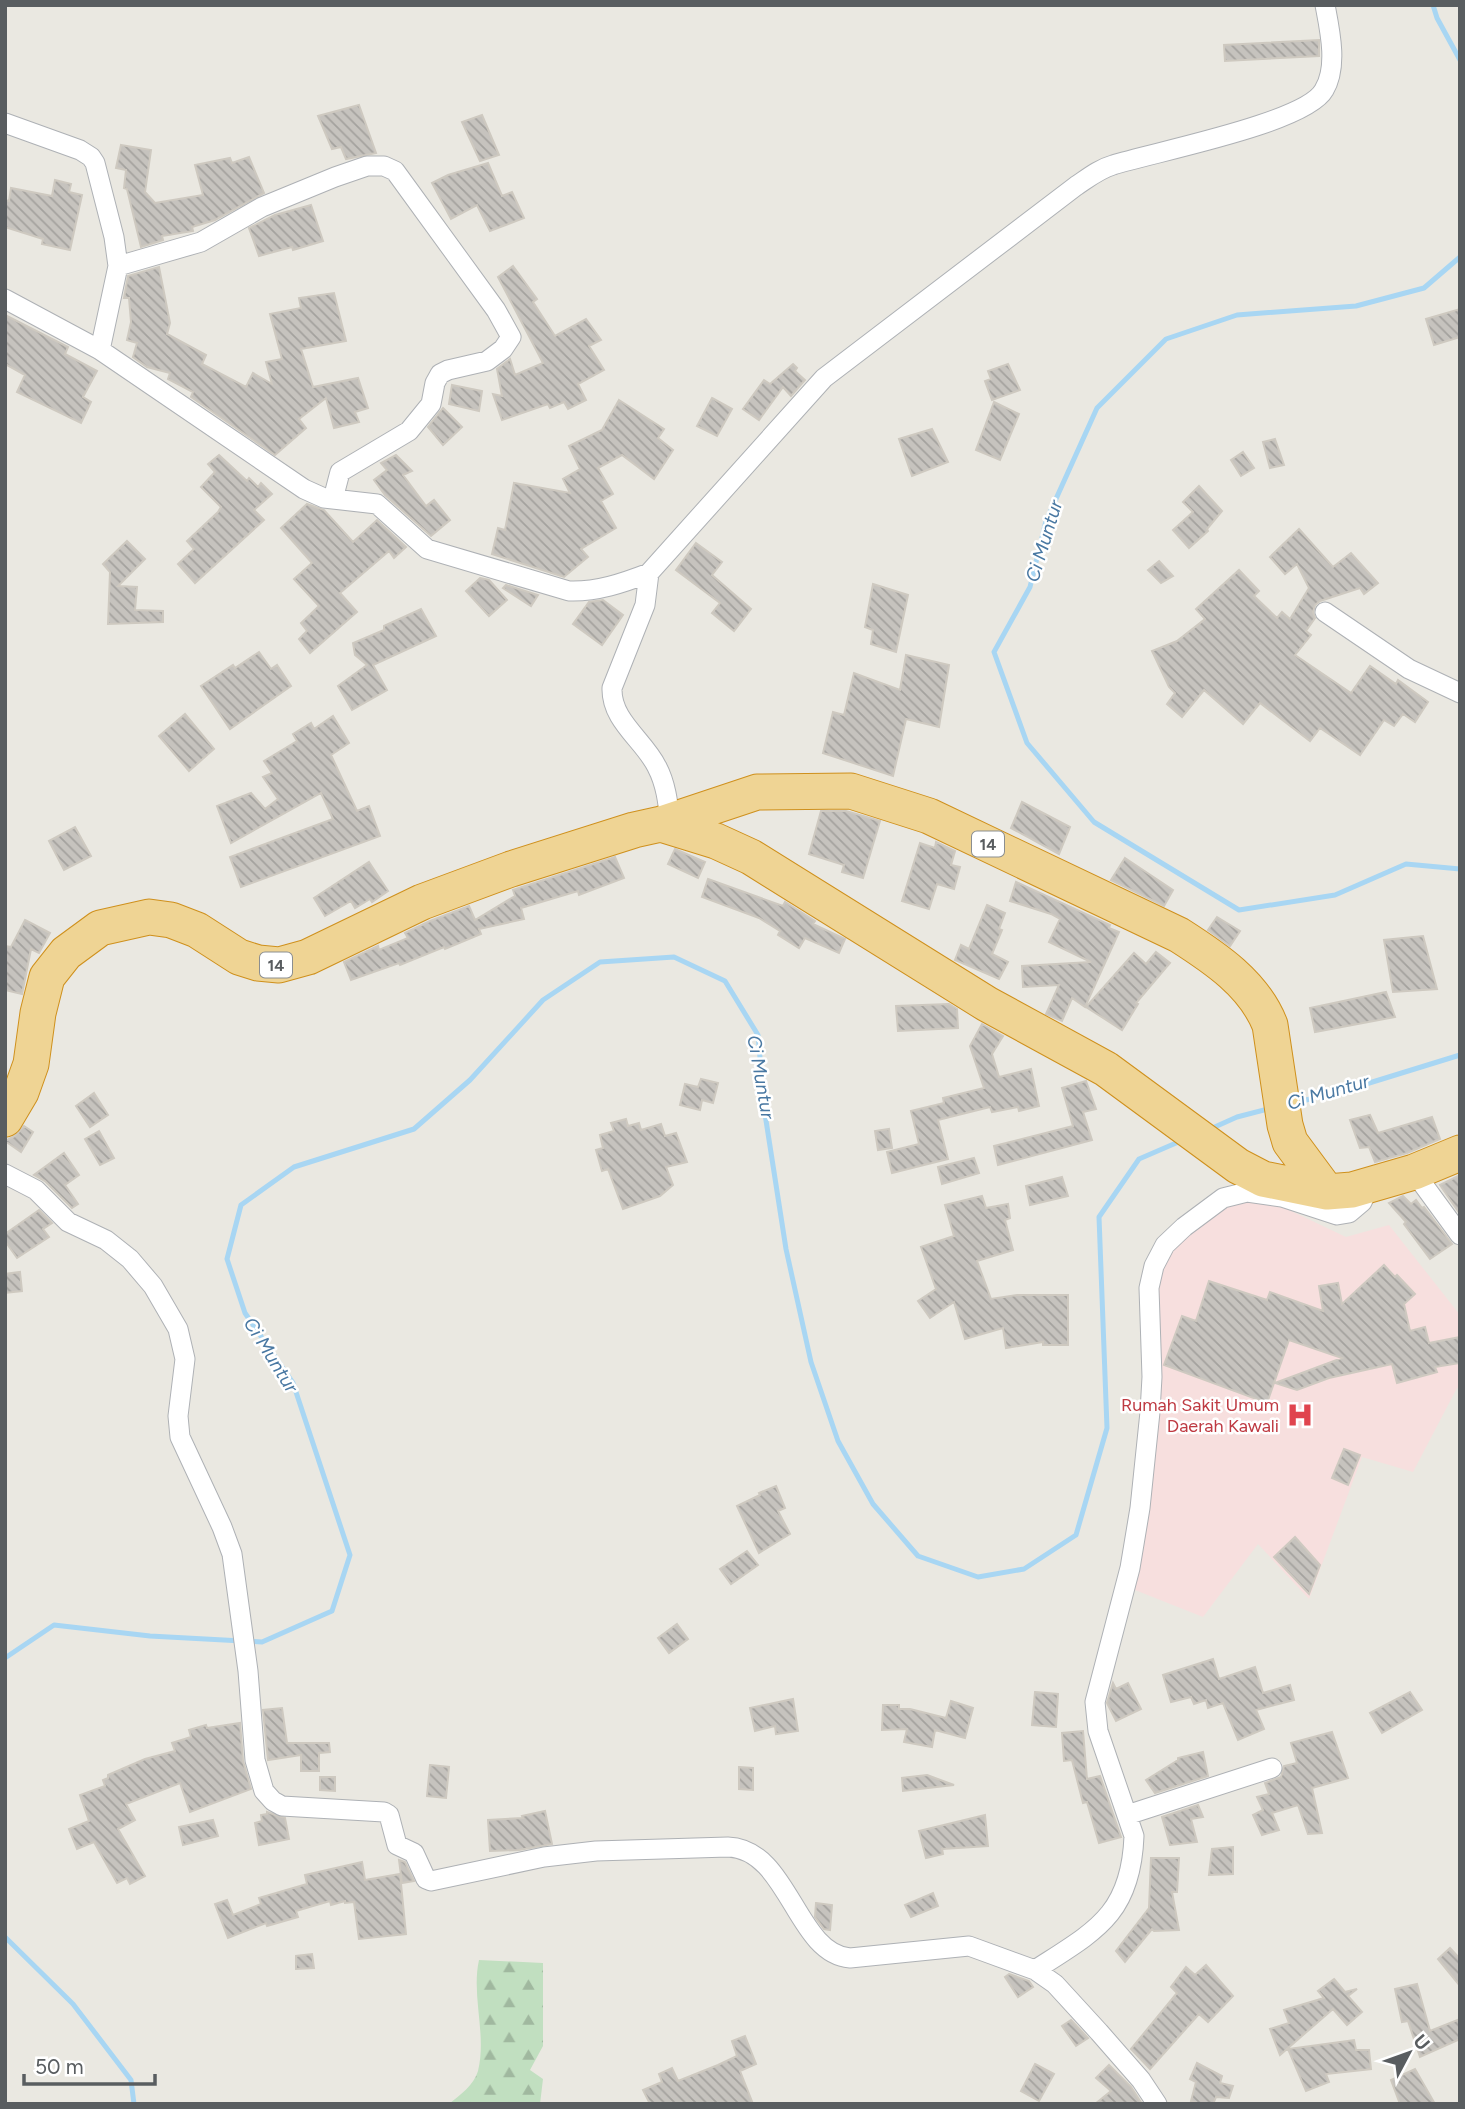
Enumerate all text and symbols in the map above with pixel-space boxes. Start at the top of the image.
water label: Ci Muntur [1021,497,1068,585]
road number: 14 [972,832,1004,856]
road number: 14 [260,953,292,978]
water label: Ci Muntur [742,1033,780,1121]
water label: Ci Muntur [1284,1069,1372,1115]
water label: Ci Muntur [239,1313,303,1397]
place label: Rumah Sakit Umum Daerah Kawali [1121,1394,1279,1437]
hospital icon: Rumah Sakit Umum Daerah Kawali [1285,1400,1315,1430]
north arrow [1374,2018,1444,2088]
text: U [1408,2030,1435,2055]
scale bar [24,2042,156,2086]
text: 50 m [35,2054,84,2079]

